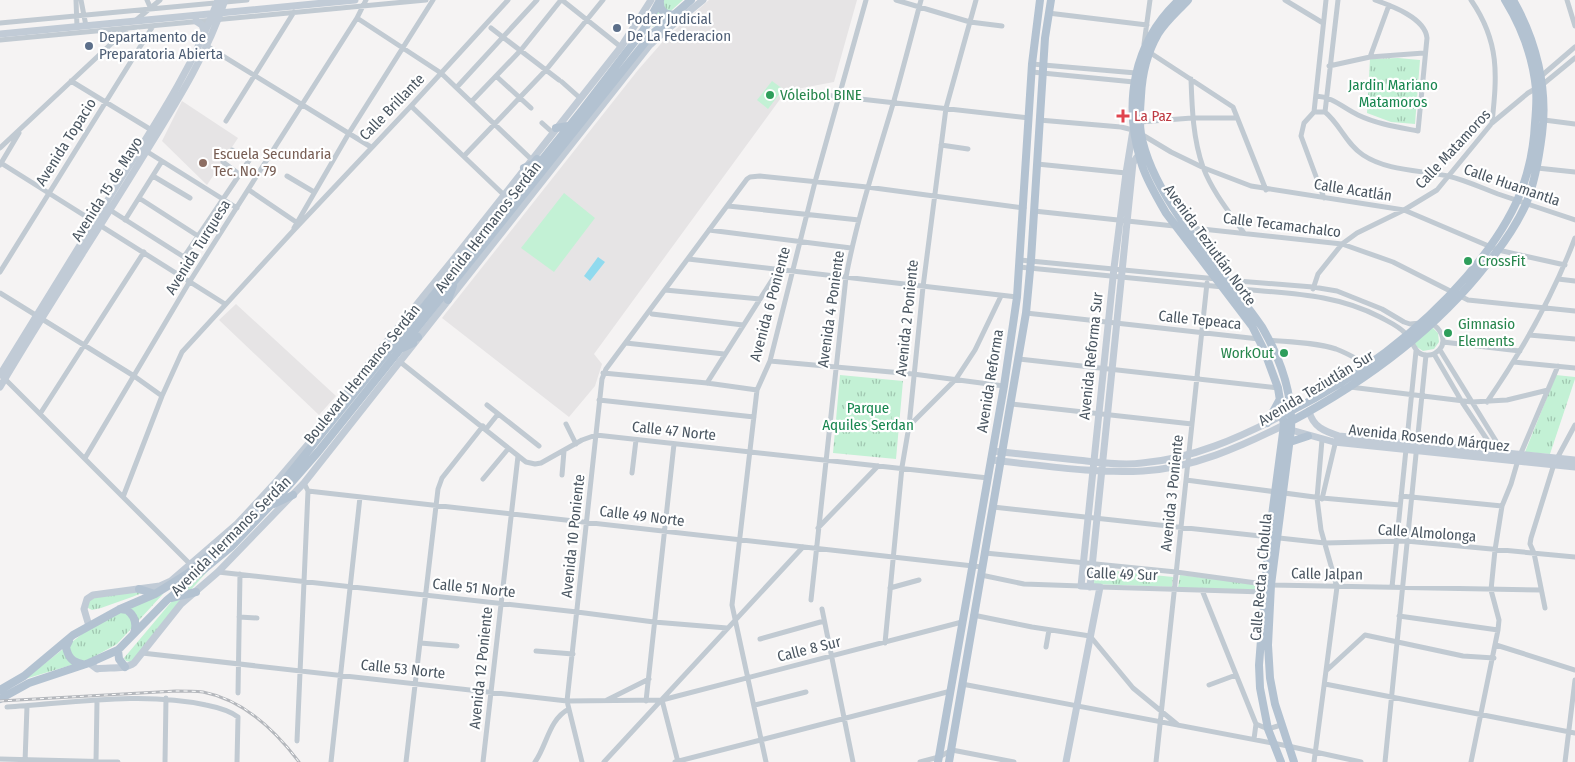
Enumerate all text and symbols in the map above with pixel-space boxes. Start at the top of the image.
place label: Poder Judicial De La Federacion [627,10,731,45]
marker: Poder Judicial De La Federacion [611,22,623,34]
place label: Departamento de Preparatoria Abierta [99,28,223,63]
marker: Departamento de Preparatoria Abierta [83,40,95,52]
street label: Calle Brillante [356,70,428,144]
park label: Jardin Mariano Matamoros [1348,76,1438,111]
place label: Vóleibol BINE [780,86,862,104]
marker: Vóleibol BINE [764,89,776,101]
street label: Avenida Topacio [32,95,100,189]
street label: Calle Matamoros [1412,106,1494,192]
place label: La Paz [1134,107,1172,125]
marker: La Paz [1116,109,1130,123]
street label: Avenida 15 de Mayo [68,133,147,245]
place label: Escuela Secundaria Tec. No. 79 [213,145,331,180]
marker: Escuela Secundaria Tec. No. 79 [197,157,209,169]
street label: Avenida Hermanos Serdán [431,158,545,296]
street label: Calle Huamantla [1462,160,1562,210]
street label: Calle Acatlán [1313,175,1393,205]
street label: Avenida Teziutlán Norte [1160,181,1260,309]
street label: Avenida Turquesa [162,196,234,298]
street label: Calle Tecamachalco [1222,209,1342,241]
street label: Avenida 6 Poniente [746,245,794,363]
street label: Avenida 4 Poniente [814,249,848,369]
place label: CrossFit [1478,252,1526,270]
marker: CrossFit [1462,255,1474,267]
street label: Avenida 2 Poniente [892,259,922,377]
street label: Avenida Reforma Sur [1075,290,1107,421]
street label: Boulevard Hermanos Serdán [300,300,424,448]
street label: Calle Tepeaca [1158,307,1242,333]
place label: Gimnasio Elements [1458,315,1515,350]
marker: Gimnasio Elements [1442,327,1454,339]
street label: Avenida Reforma [973,328,1007,434]
place label: WorkOut [1221,344,1274,362]
street label: Avenida Teziutlán Sur [1255,346,1378,430]
marker: WorkOut [1278,347,1290,359]
park label: Parque Aquiles Serdan [822,399,914,434]
street label: Calle 47 Norte [631,418,717,444]
street label: Avenida Rosendo Márquez [1348,421,1510,455]
street label: Avenida 3 Poniente [1157,434,1187,552]
street label: Avenida Hermanos Serdán [167,472,295,600]
street label: Avenida 10 Poniente [558,473,588,599]
street label: Calle 49 Norte [598,502,686,530]
street label: Calle Recta a Cholula [1246,512,1276,642]
street label: Calle Almolonga [1377,521,1477,545]
street label: Calle 49 Sur [1086,564,1159,584]
street label: Calle Jalpan [1291,564,1363,584]
street label: Calle 51 Norte [432,575,516,601]
street label: Avenida 12 Poniente [466,606,496,730]
street label: Calle 8 Sur [775,632,843,666]
street label: Calle 53 Norte [360,656,446,682]

